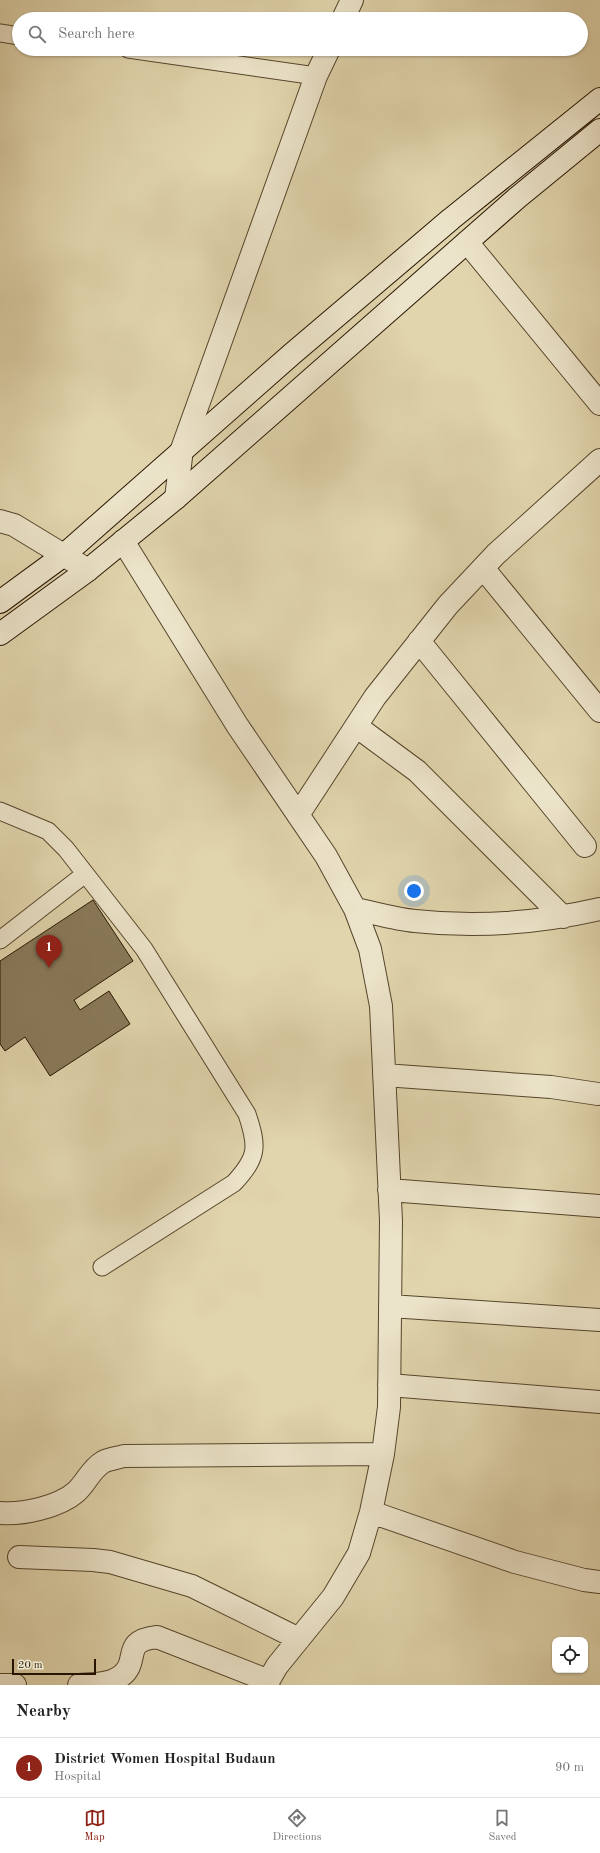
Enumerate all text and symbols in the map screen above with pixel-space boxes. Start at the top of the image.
search box [12,12,588,56]
icon: search [26,23,48,45]
text: Search here [58,27,135,42]
your location [404,881,424,901]
pin: 1 [36,935,62,968]
map controls [552,1637,588,1673]
button: locate [552,1637,588,1673]
scale bar [12,1657,96,1676]
text: 20 m [18,1660,43,1671]
text: Nearby [16,1703,71,1720]
text: District Women Hospital Budaun [54,1752,276,1767]
text: 1 [25,1761,33,1774]
text: 90 m [555,1761,584,1774]
text: Hospital [54,1770,101,1783]
tab: Map [84,1807,106,1845]
tab: Directions [273,1807,321,1845]
tab: Saved [488,1807,516,1845]

